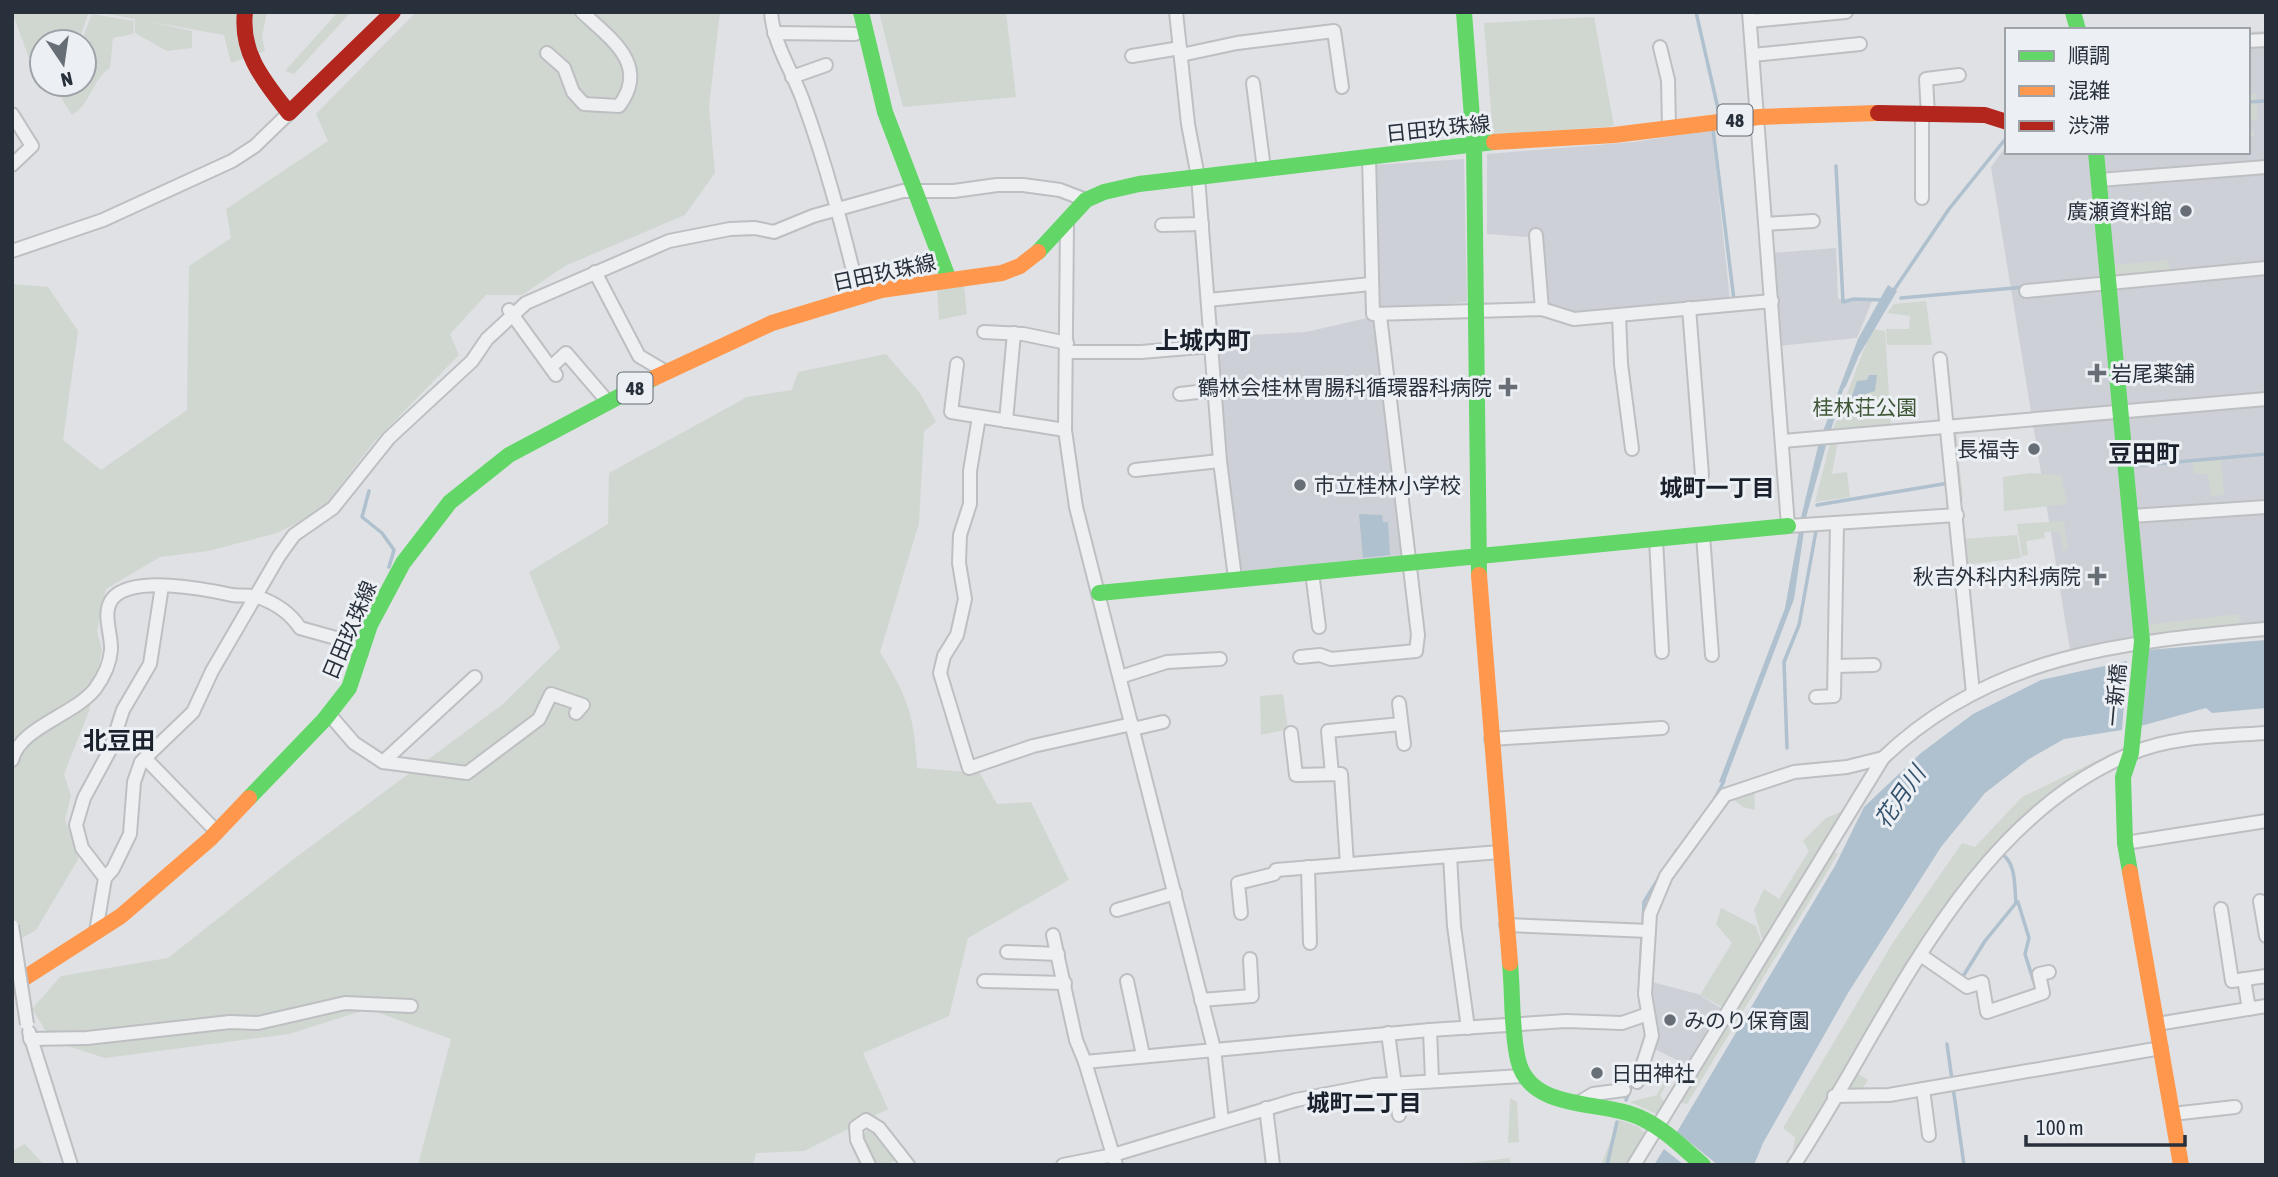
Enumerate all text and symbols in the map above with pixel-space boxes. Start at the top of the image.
north arrow [28,28,98,98]
legend [2005,28,2250,154]
text: 順調 [2068,43,2110,67]
text: N [59,68,75,92]
text: 混雑 [2068,78,2110,102]
road number: 48 [1718,104,1752,136]
street label: 日田玖珠線 [1385,111,1491,145]
text: 渋滞 [2068,113,2110,137]
place label: 廣瀬資料館 [2067,199,2172,223]
marker: 廣瀬資料館 [2178,203,2194,219]
street label: 日田玖珠線 [830,249,938,295]
district label: 上城内町 [1155,327,1251,354]
place label: 岩尾薬舗 [2111,361,2195,385]
marker: 岩尾薬舗 [2089,365,2105,381]
road number: 48 [618,372,652,404]
place label: 鶴林会桂林胃腸科循環器科病院 [1198,375,1492,399]
marker: 鶴林会桂林胃腸科循環器科病院 [1498,377,1518,397]
park label: 桂林荘公園 [1813,395,1918,419]
place label: 長福寺 [1957,437,2020,461]
district label: 豆田町 [2108,440,2180,467]
marker: 長福寺 [2026,441,2042,457]
place label: 市立桂林小学校 [1314,473,1461,497]
district label: 城町一丁目 [1660,475,1775,501]
marker: 市立桂林小学校 [1292,477,1308,493]
place label: 秋吉外科内科病院 [1913,564,2081,588]
marker: 秋吉外科内科病院 [2087,566,2107,586]
street label: 日田玖珠線 [317,577,381,683]
street label: 一新橋 [2100,663,2130,727]
district label: 北豆田 [83,727,155,754]
water label: 花月川 [1870,759,1932,833]
place label: みのり保育園 [1684,1008,1810,1032]
marker: みのり保育園 [1662,1012,1678,1028]
place label: 日田神社 [1611,1061,1695,1085]
marker: 日田神社 [1589,1065,1605,1081]
district label: 城町二丁目 [1307,1090,1422,1116]
scale bar [2026,1104,2185,1148]
text: 100 m [2036,1115,2084,1139]

